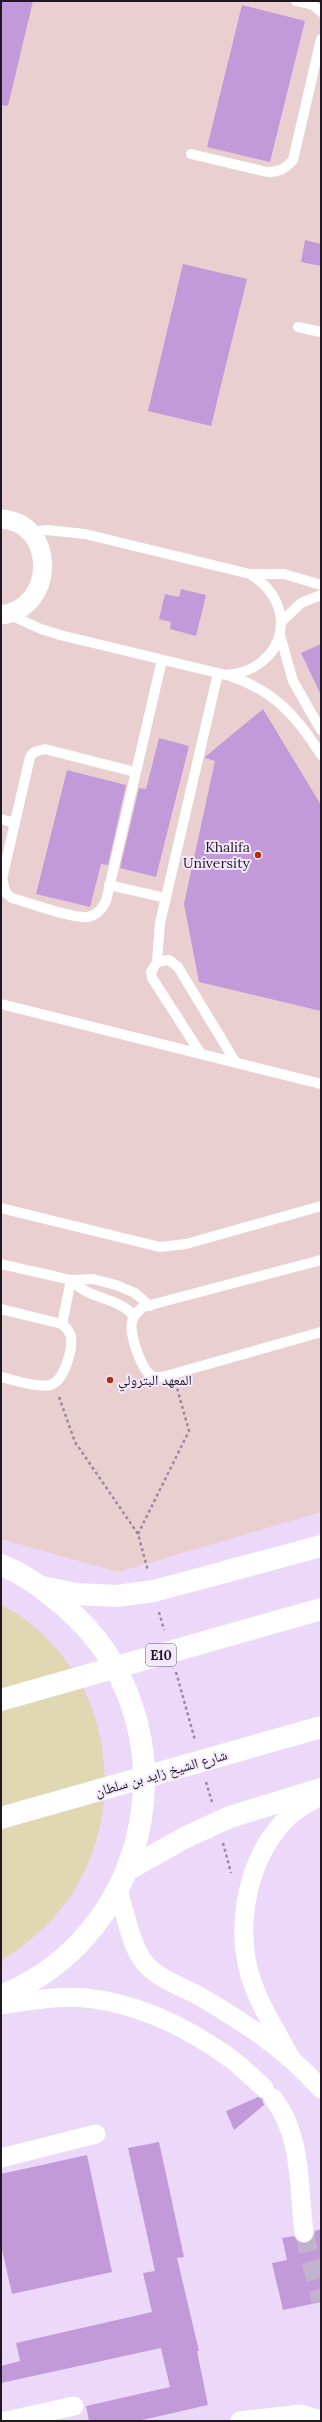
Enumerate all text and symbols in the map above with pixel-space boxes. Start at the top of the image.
place label: Khalifa University [183,838,251,872]
marker: Khalifa University [253,850,263,860]
place label: المعهد البترولي [118,1371,192,1392]
marker: المعهد البترولي [105,1375,115,1385]
road number: E10 [146,1644,176,1666]
street label: شارع الشيخ زايد بن سلطان [93,1746,229,1801]

